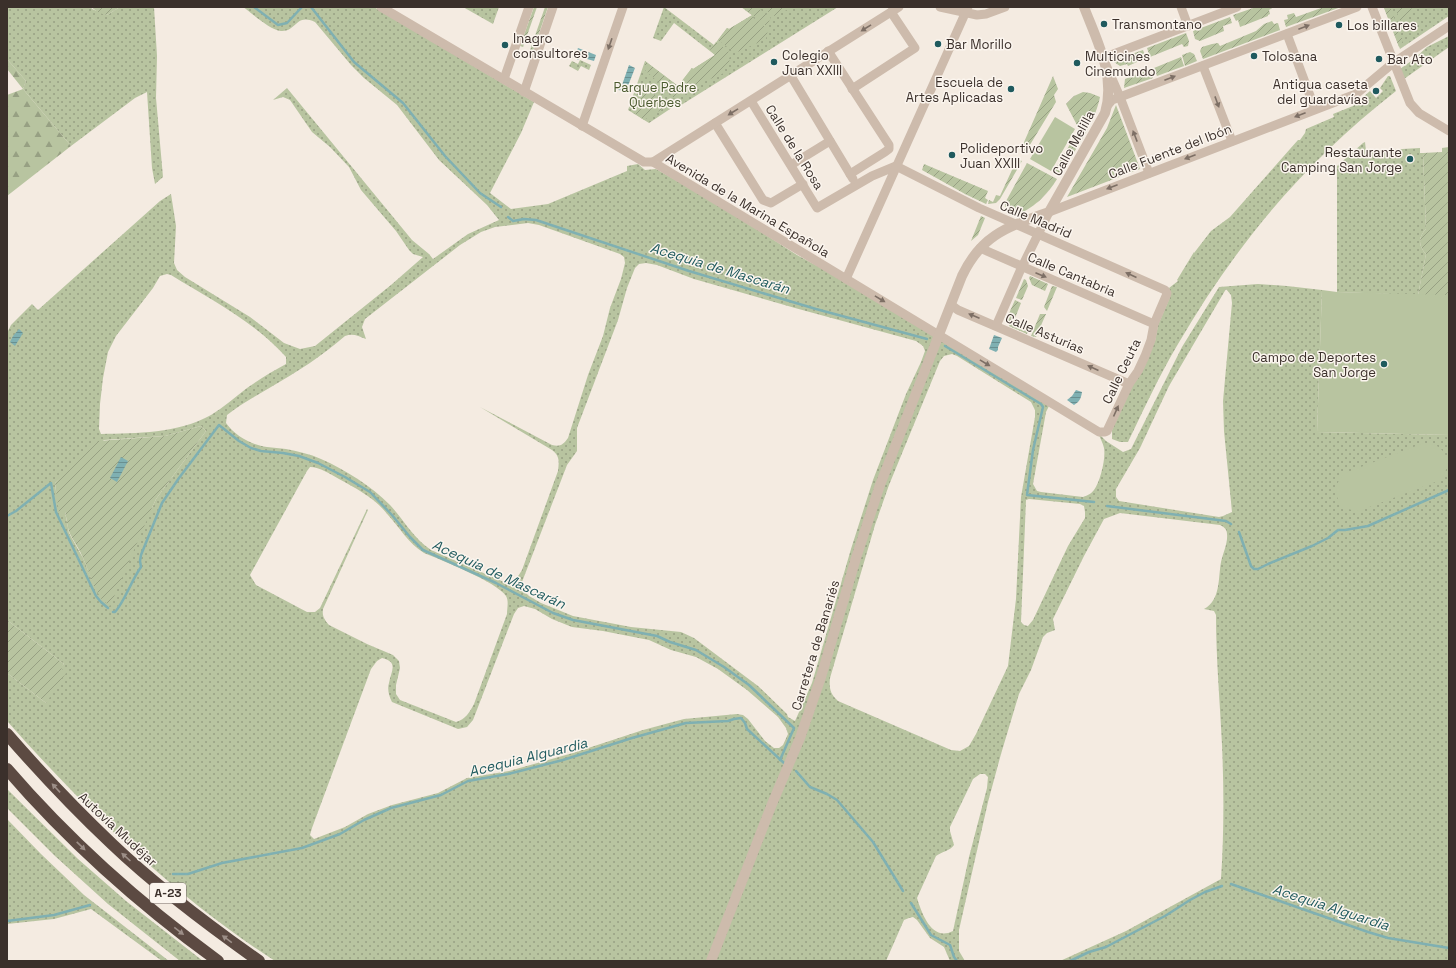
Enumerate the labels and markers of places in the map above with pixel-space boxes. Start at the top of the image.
place label: Transmontano [1112,16,1202,33]
place label: Los billares [1347,17,1417,34]
marker: Transmontano [1099,19,1109,29]
marker: Los billares [1334,20,1344,30]
place label: Inagro consultores [513,30,588,62]
place label: Bar Morillo [946,36,1012,53]
marker: Bar Morillo [933,39,943,49]
marker: Inagro consultores [500,40,510,50]
place label: Colegio Juan XXIII [782,47,842,79]
place label: Multicines Cinemundo [1085,48,1156,80]
place label: Tolosana [1262,48,1318,65]
marker: Tolosana [1249,51,1259,61]
place label: Bar Ato [1387,51,1433,68]
marker: Bar Ato [1374,54,1384,64]
marker: Colegio Juan XXIII [769,57,779,67]
marker: Multicines Cinemundo [1072,58,1082,68]
place label: Escuela de Artes Aplicadas [906,74,1003,106]
place label: Antigua caseta del guardavías [1273,76,1369,108]
marker: Escuela de Artes Aplicadas [1006,84,1016,94]
marker: Antigua caseta del guardavías [1371,86,1381,96]
place label: Polideportivo Juan XXIII [960,140,1043,172]
place label: Restaurante Camping San Jorge [1281,144,1402,176]
marker: Polideportivo Juan XXIII [947,150,957,160]
marker: Restaurante Camping San Jorge [1405,154,1415,164]
place label: Campo de Deportes San Jorge [1252,349,1376,381]
marker: Campo de Deportes San Jorge [1379,359,1389,369]

